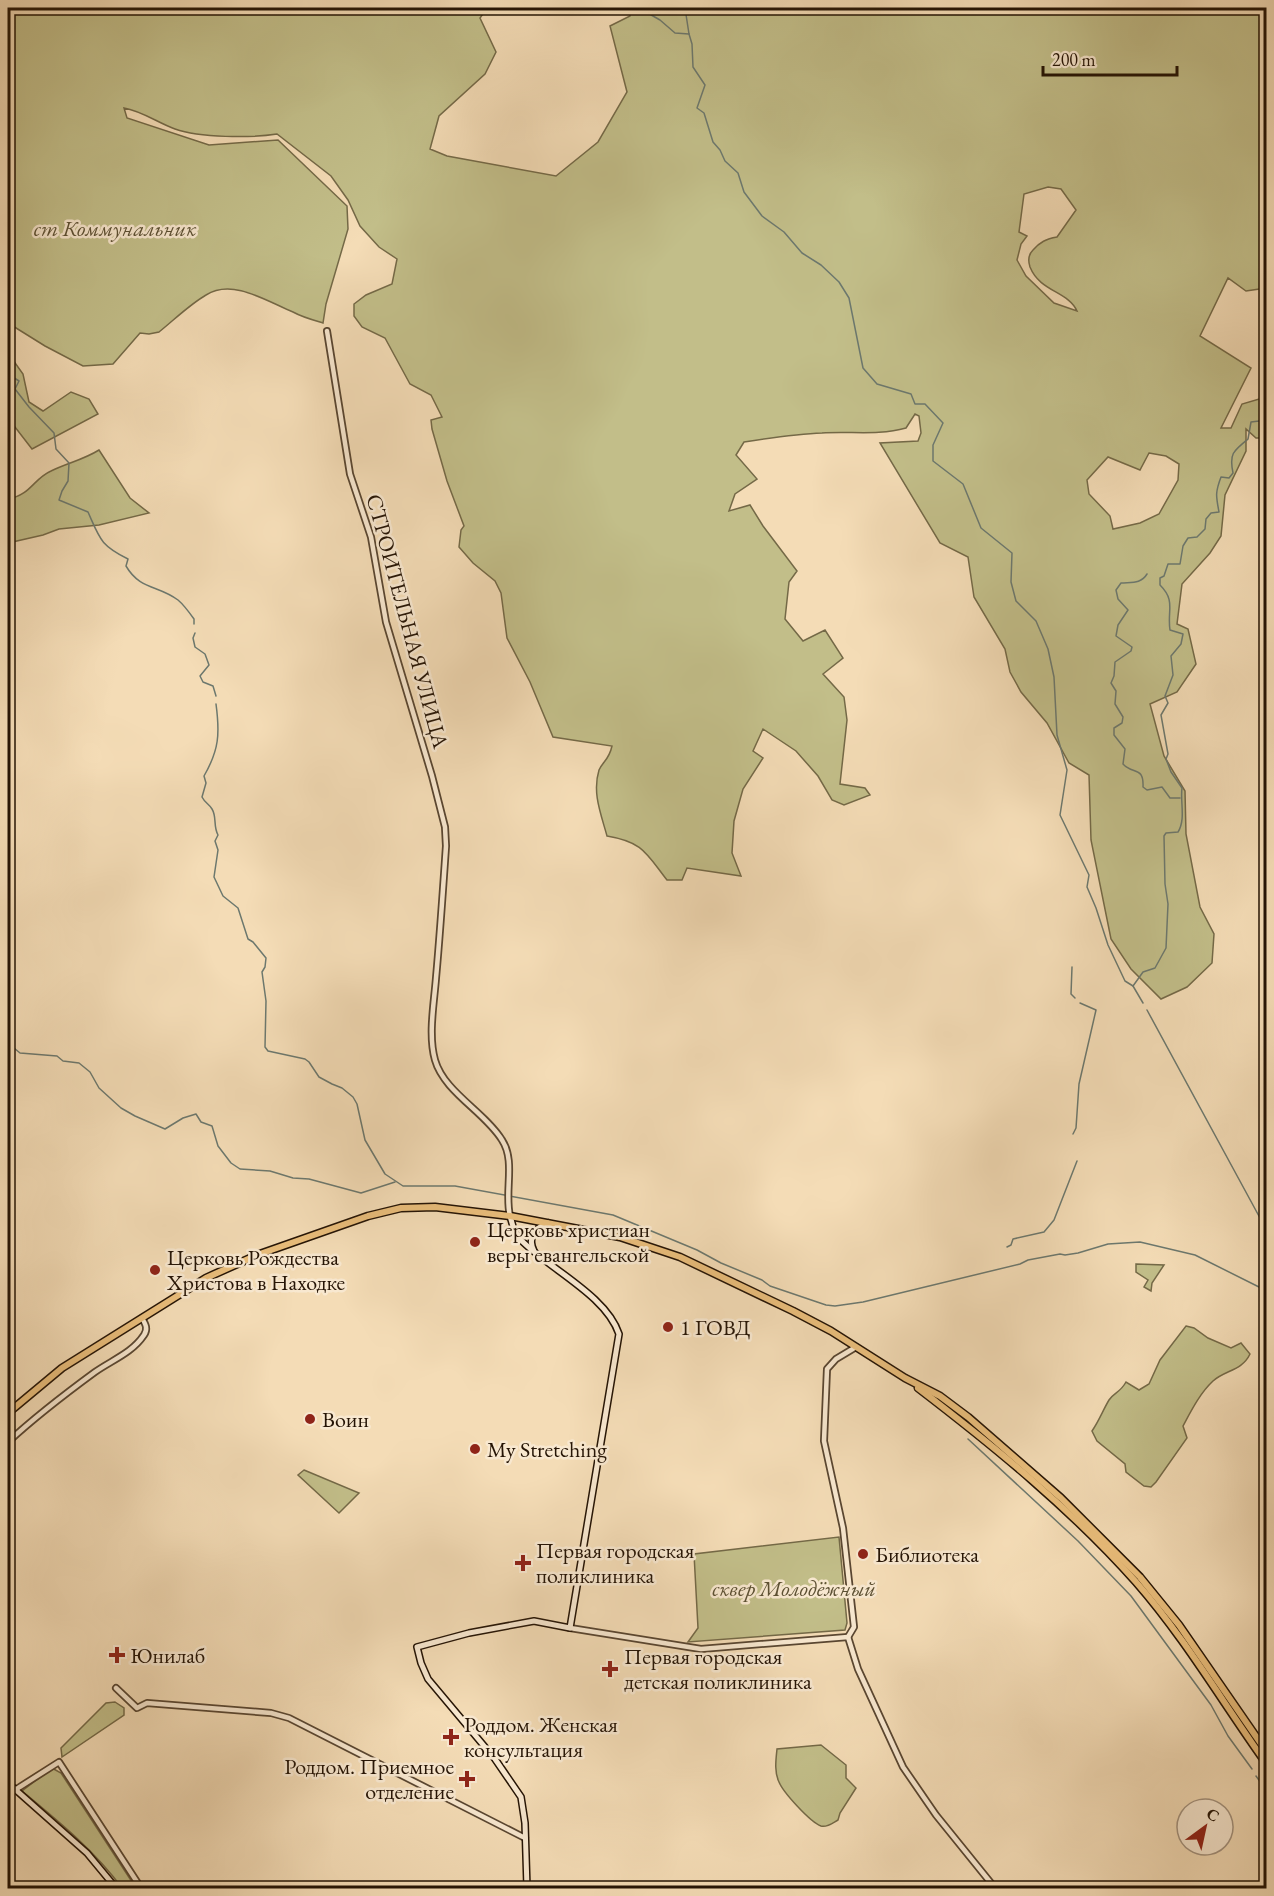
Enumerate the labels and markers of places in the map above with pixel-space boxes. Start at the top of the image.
place label: Церковь христиан веры евангельской [487,1215,650,1269]
marker: Церковь христиан веры евангельской [468,1235,482,1249]
place label: Церковь Рождества Христова в Находке [166,1243,346,1297]
marker: Церковь Рождества Христова в Находке [148,1263,162,1277]
place label: 1 ГОВД [680,1313,751,1342]
marker: 1 ГОВД [661,1320,675,1334]
place label: Воин [322,1405,369,1434]
marker: Воин [303,1412,317,1426]
place label: My Stretching [487,1435,607,1464]
marker: My Stretching [468,1442,482,1456]
place label: Первая городская поликлиника [536,1536,695,1590]
place label: Библиотека [875,1540,979,1569]
marker: Библиотека [856,1547,870,1561]
marker: Первая городская поликлиника [514,1554,532,1572]
place label: Юнилаб [130,1641,205,1670]
place label: Первая городская детская поликлиника [624,1642,812,1696]
marker: Юнилаб [108,1646,126,1664]
marker: Первая городская детская поликлиника [601,1660,619,1678]
place label: Роддом. Женская консультация [464,1710,618,1764]
marker: Роддом. Женская консультация [442,1728,460,1746]
place label: Роддом. Приемное отделение [284,1752,454,1806]
marker: Роддом. Приемное отделение [458,1770,476,1788]

